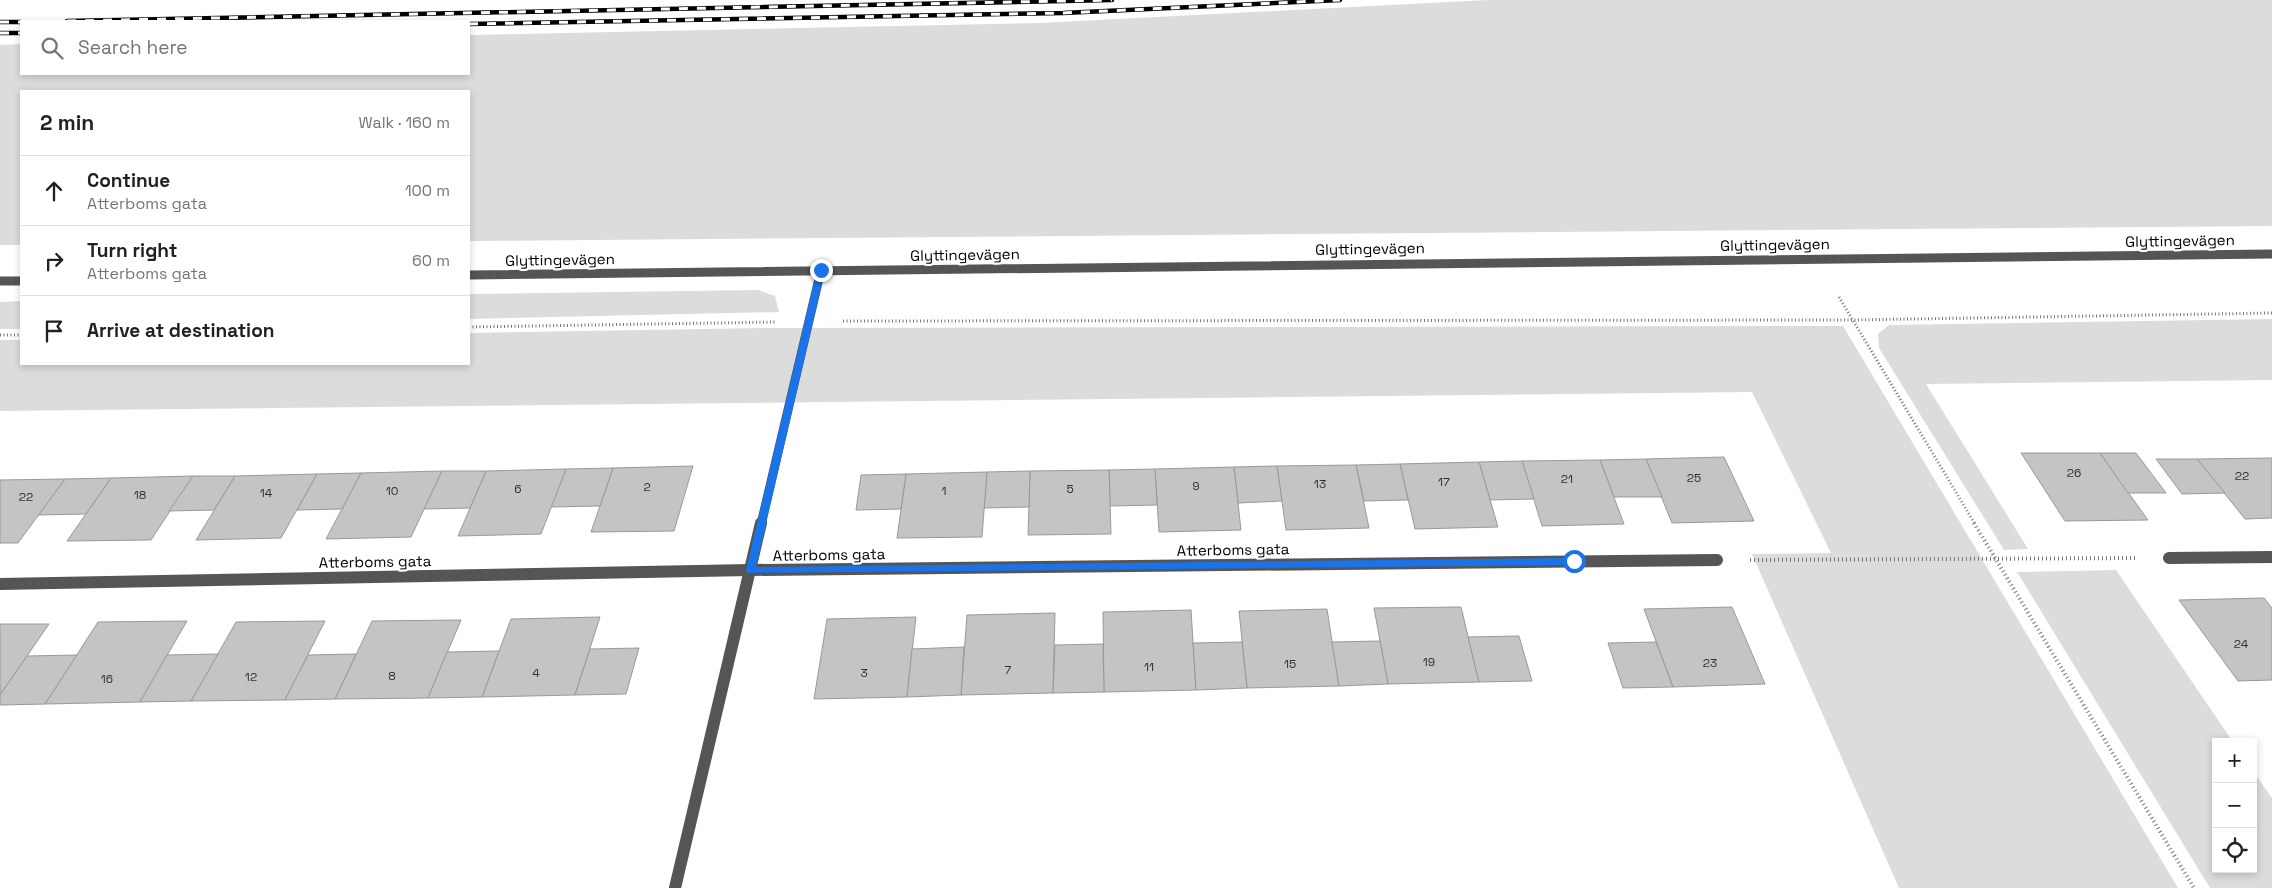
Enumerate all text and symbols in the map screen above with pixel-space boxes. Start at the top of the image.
search box [20,20,470,75]
icon: search [38,34,66,62]
text: Search here [78,35,188,60]
text: 2 min [40,109,94,136]
text: Walk · 160 m [359,112,450,133]
text: Continue [87,168,170,193]
icon: ahead [40,177,68,205]
text: 100 m [405,180,450,201]
text: Atterboms gata [87,193,207,214]
street label: Glyttingevägen [2125,230,2235,251]
street label: Glyttingevägen [1720,234,1830,255]
text: Turn right [87,238,177,263]
street label: Glyttingevägen [1315,238,1425,259]
street label: Glyttingevägen [910,244,1020,265]
icon: right [40,247,68,275]
street label: Glyttingevägen [505,249,615,270]
text: 60 m [412,250,450,271]
route end [810,259,833,282]
text: Atterboms gata [87,263,207,284]
icon: arrive [40,317,68,345]
text: Arrive at destination [87,318,275,343]
house number: 26 [2067,465,2081,481]
house number: 22 [2235,468,2249,484]
house number: 25 [1687,470,1701,486]
house number: 21 [1561,471,1573,487]
house number: 17 [1438,474,1450,490]
house number: 13 [1314,476,1326,492]
house number: 9 [1192,478,1200,494]
house number: 2 [643,479,651,495]
house number: 6 [514,481,522,497]
house number: 5 [1066,481,1074,497]
house number: 10 [386,483,398,499]
house number: 1 [941,483,947,499]
house number: 14 [260,485,273,501]
house number: 18 [134,487,146,503]
house number: 22 [19,489,33,505]
street label: Atterboms gata [1177,539,1290,560]
street label: Atterboms gata [773,544,886,565]
route start [1563,550,1586,573]
street label: Atterboms gata [319,551,432,572]
house number: 24 [2234,636,2249,652]
house number: 19 [1423,654,1435,670]
house number: 23 [1703,655,1717,671]
house number: 15 [1284,656,1296,672]
house number: 11 [1144,659,1154,675]
house number: 7 [1005,662,1012,678]
house number: 4 [532,665,540,681]
house number: 3 [860,665,868,681]
house number: 8 [388,668,396,684]
house number: 12 [245,669,257,685]
house number: 16 [101,671,113,687]
map controls [2212,738,2257,873]
button: + [2212,738,2257,783]
button: − [2212,783,2257,828]
button: locate [2212,828,2257,873]

